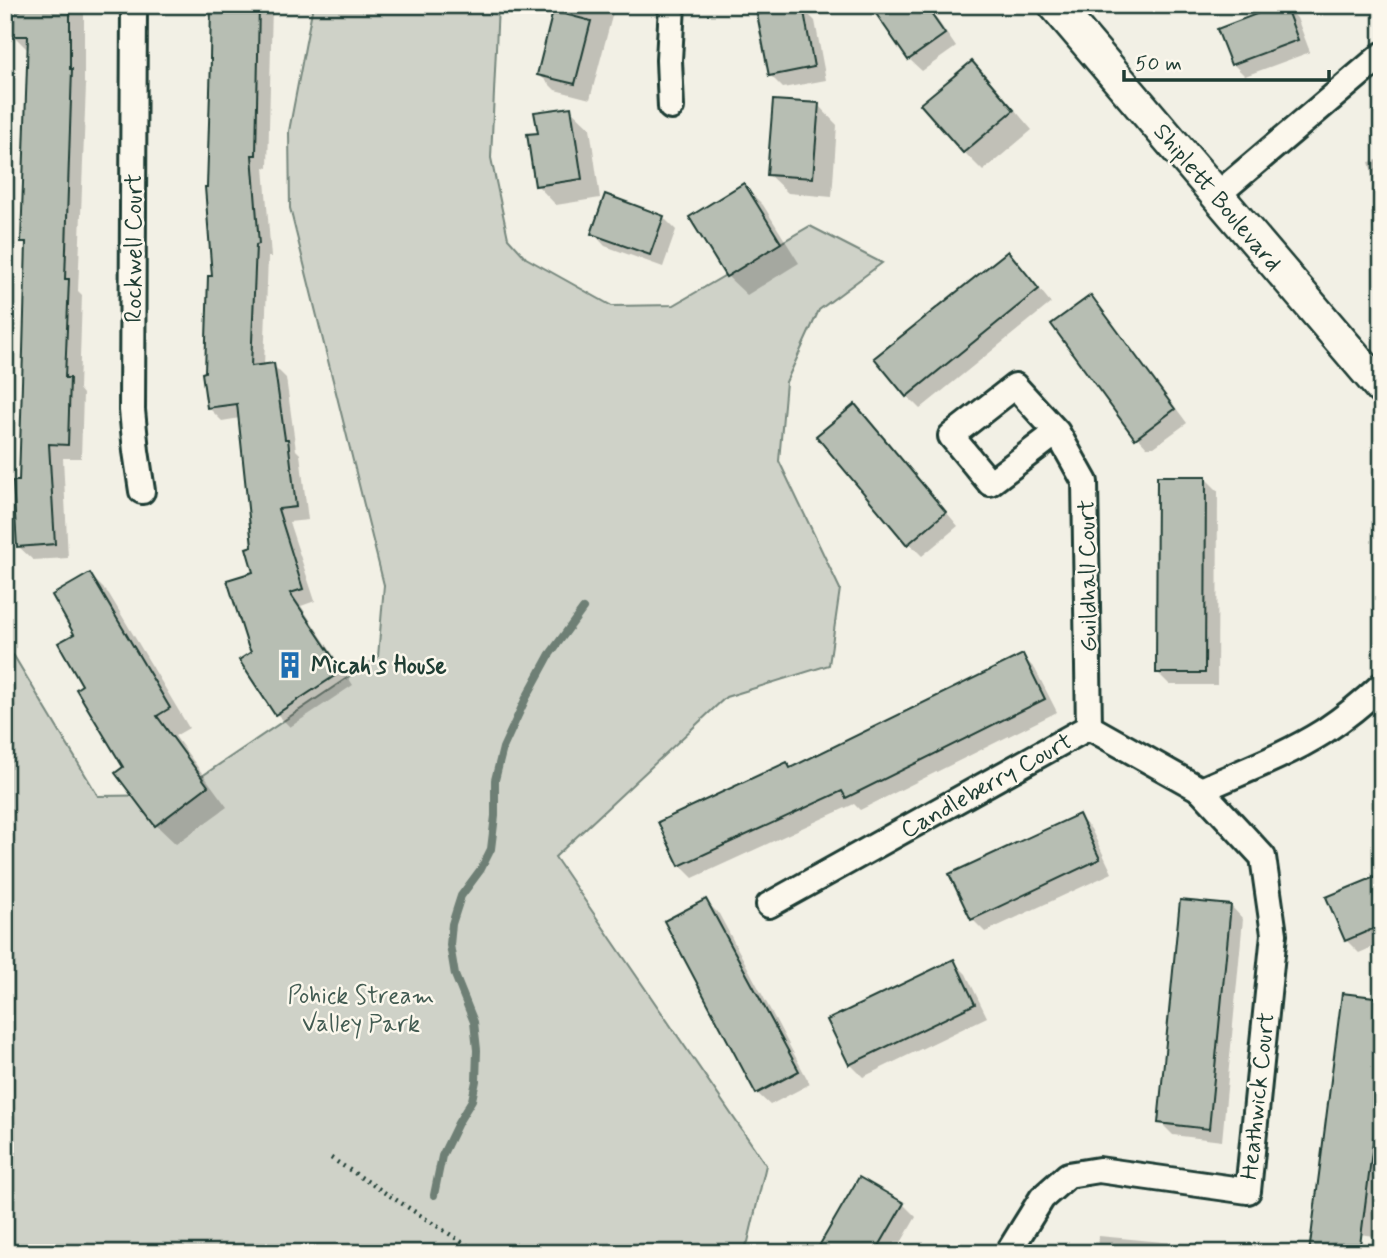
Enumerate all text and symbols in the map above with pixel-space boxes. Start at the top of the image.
scale bar [1124,38,1329,82]
text: 50 m [1135,50,1182,78]
street label: Shiplett Boulevard [1146,117,1288,279]
street label: Rockwell Court [119,173,150,323]
street label: Guildhall Court [1072,499,1105,652]
building icon: Micah's House [275,650,305,680]
place label: Micah's House [311,651,447,682]
street label: Candleberry Court [896,726,1078,846]
park label: Pohick Stream Valley Park [288,981,434,1040]
street label: Heathwick Court [1234,1011,1283,1181]

